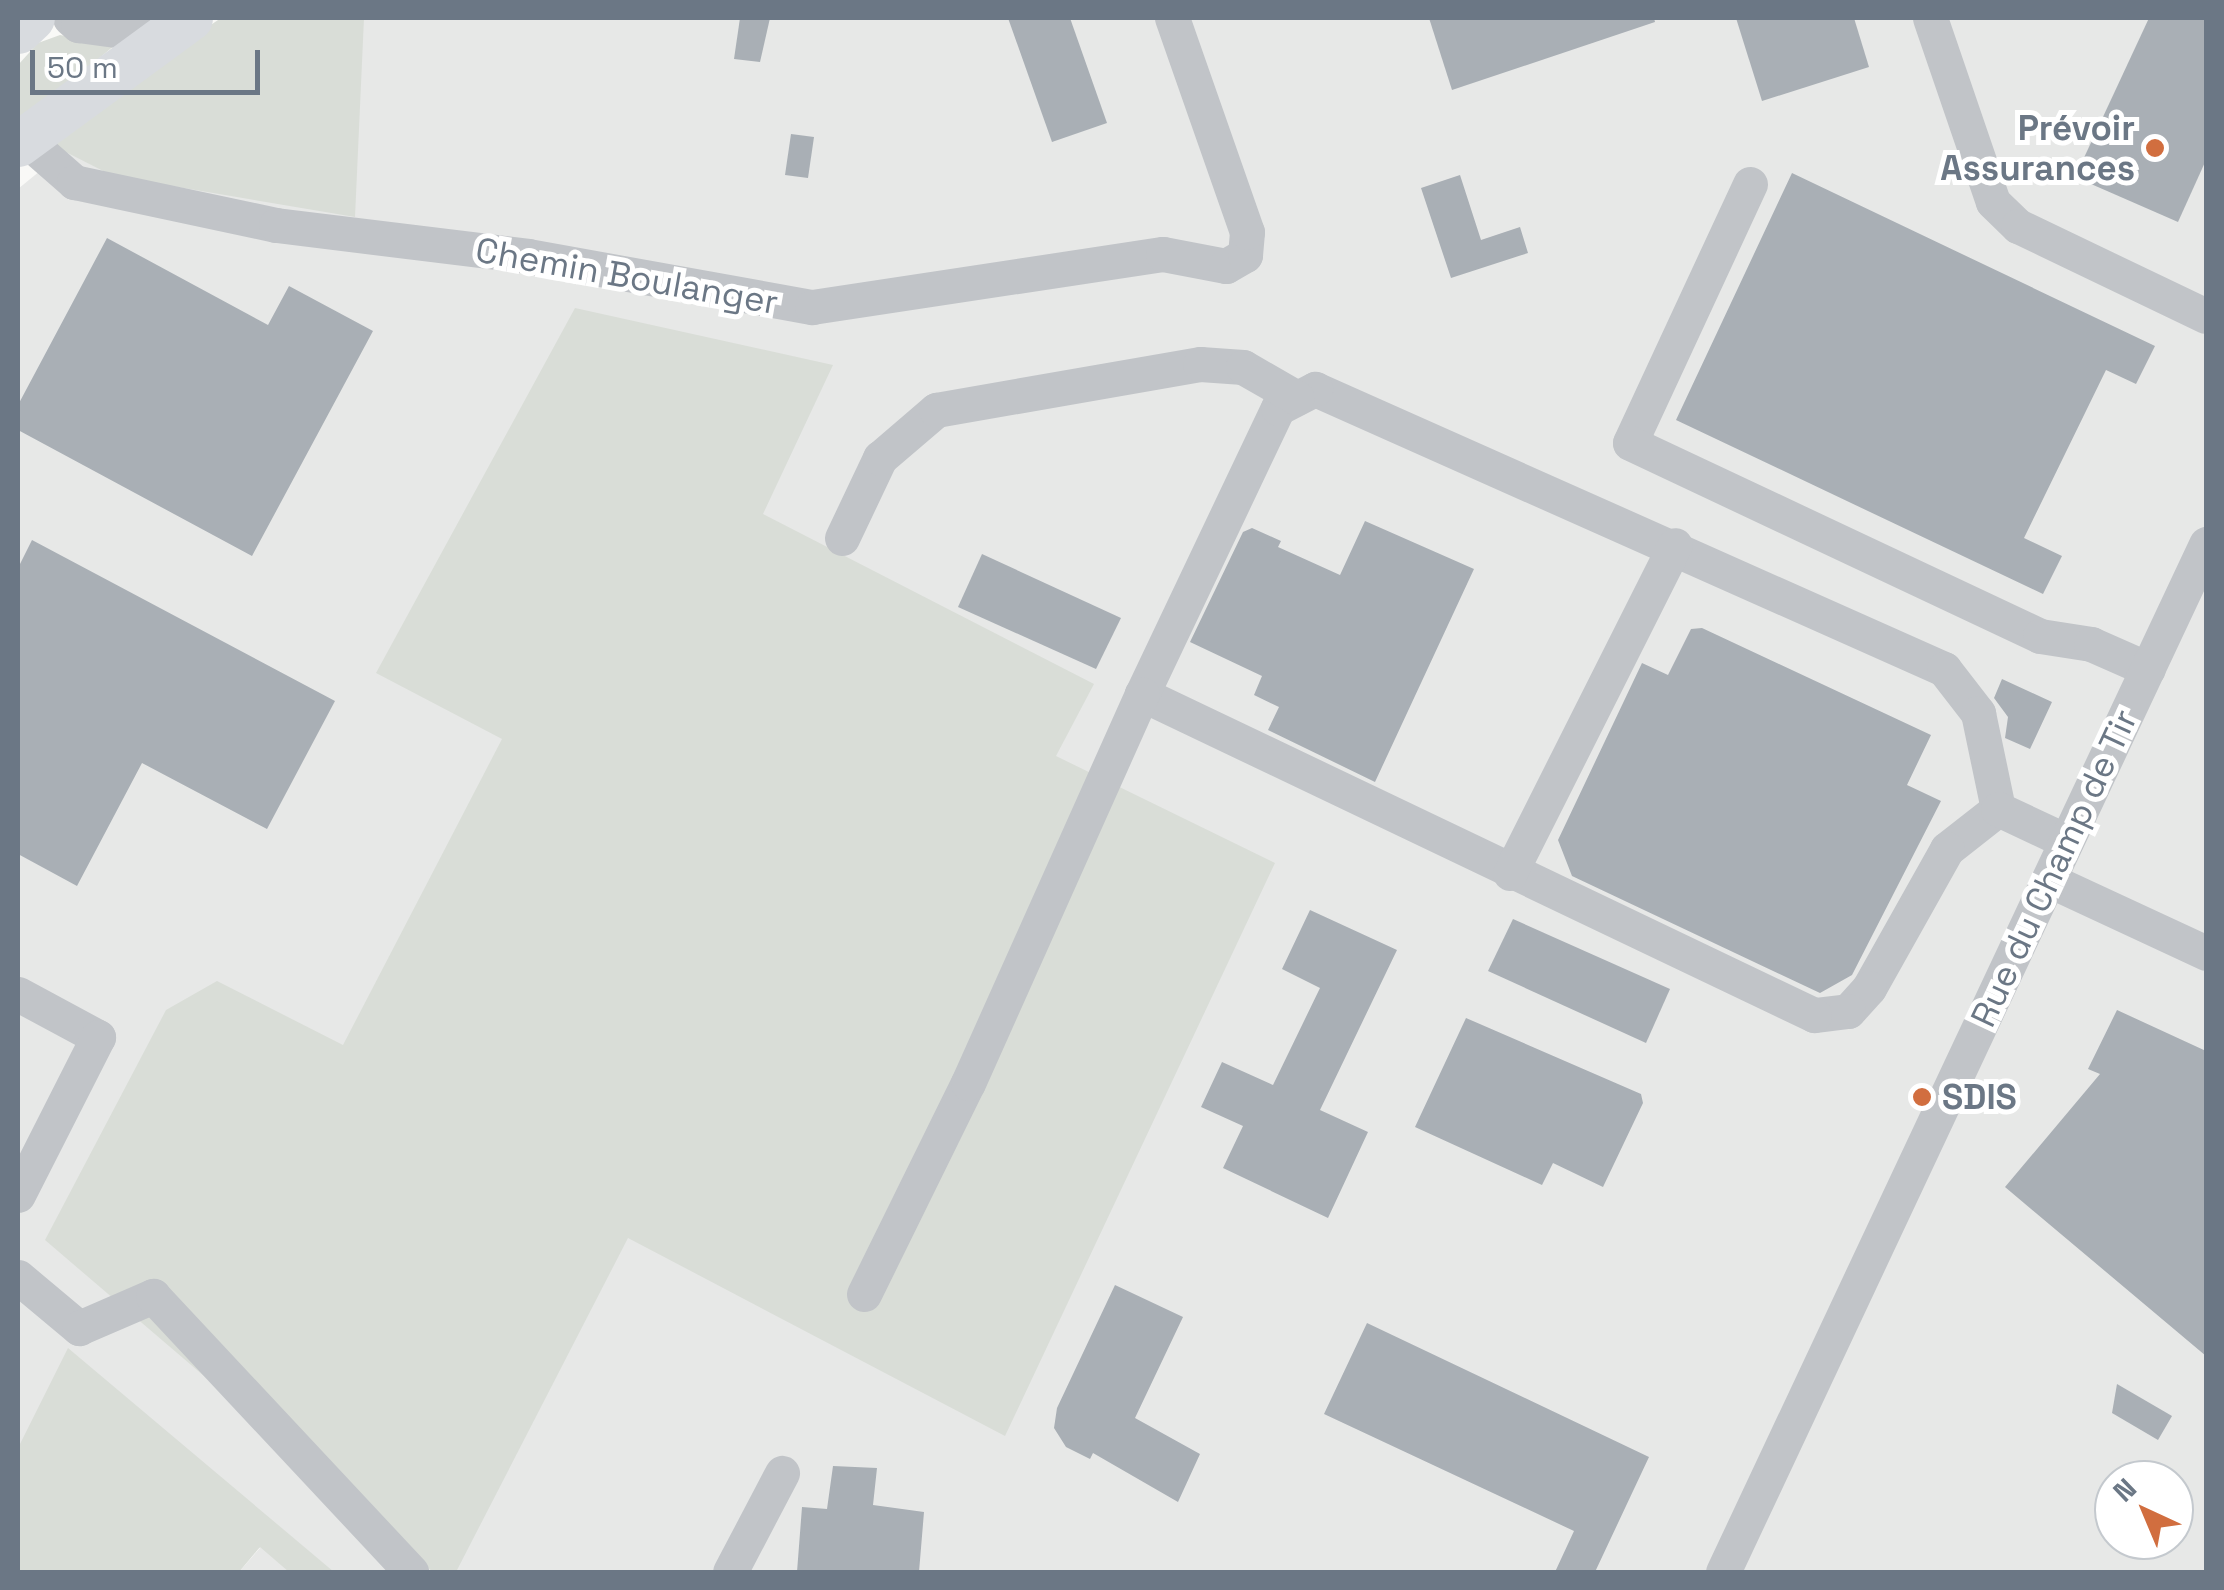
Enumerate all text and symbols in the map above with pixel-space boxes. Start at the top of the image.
scale bar [35,30,265,92]
text: 50 m [47,48,118,87]
place label: Prévoir Assurances [1940,107,2135,189]
marker: Prévoir Assurances [2144,137,2166,159]
street label: Chemin Boulanger [472,229,782,323]
street label: Rue du Champ de Tir [1962,702,2146,1034]
place label: SDIS [1942,1076,2017,1118]
marker: SDIS [1911,1086,1933,1108]
north arrow [2094,1460,2194,1560]
text: N [2105,1470,2144,1509]

